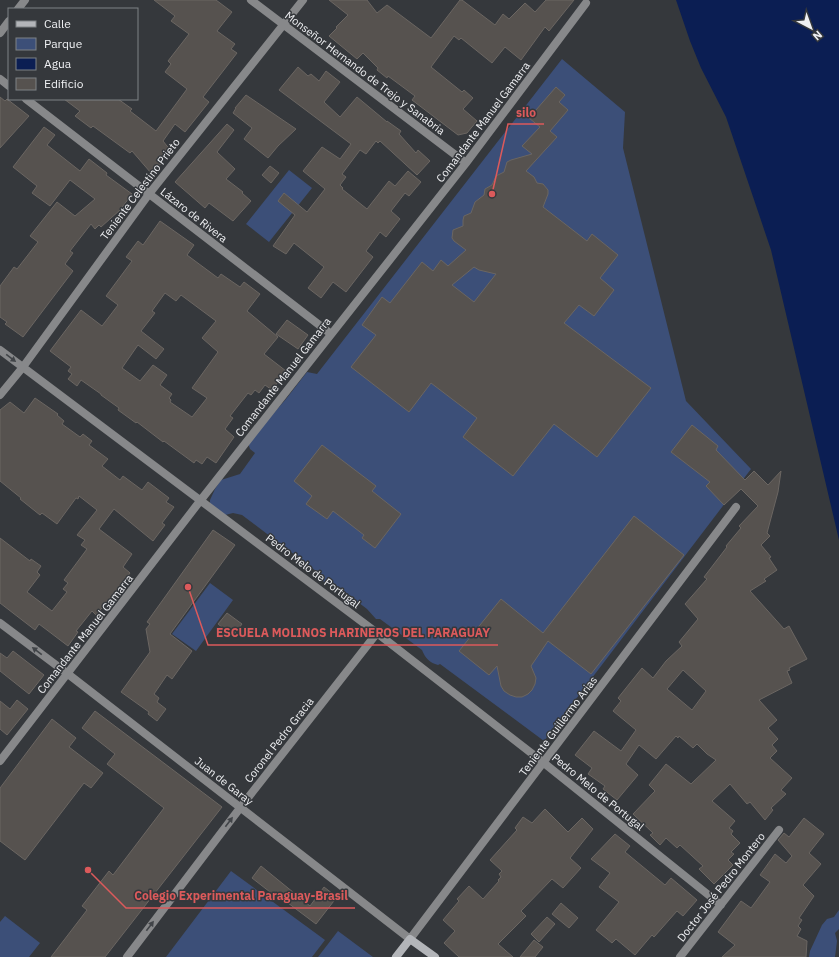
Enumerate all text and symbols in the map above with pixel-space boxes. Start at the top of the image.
legend [8,8,138,100]
street label: Monseñor Hernando de Trejo y Sanabria [282,8,448,138]
north arrow [791,8,831,48]
text: Calle [44,16,71,31]
text: N [810,28,825,43]
text: Parque [44,36,83,51]
text: Agua [44,56,72,71]
street label: Comandante Manuel Gamarra [433,59,533,185]
text: Edificio [44,76,84,91]
callout: silo [508,100,544,124]
text: silo [516,105,536,120]
street label: Teniente Celestino Prieto [97,135,183,243]
street label: Lázaro de Rivera [158,185,230,246]
street label: Comandante Manuel Gamarra [232,314,334,439]
one-way arrow [6,354,17,362]
street label: Pedro Melo de Portugal [263,531,363,611]
street label: Comandante Manuel Gamarra [34,571,136,696]
callout: ESCUELA MOLINOS HARINEROS DEL PARAGUAY [208,621,498,645]
text: ESCUELA MOLINOS HARINEROS DEL PARAGUAY [216,625,490,640]
one-way arrow [32,647,42,655]
street label: Teniente Guillermo Arias [516,673,600,779]
street label: Coronel Pedro Gracia [241,695,317,785]
street label: Pedro Melo de Portugal [549,750,647,834]
street label: Juan de Garay [192,754,256,809]
one-way arrow [224,817,233,828]
street label: Doctor José Pedro Montero [674,830,768,944]
callout: Colegio Experimental Paraguay-Brasil [126,884,355,908]
text: Colegio Experimental Paraguay-Brasil [134,888,348,903]
one-way arrow [146,920,155,931]

